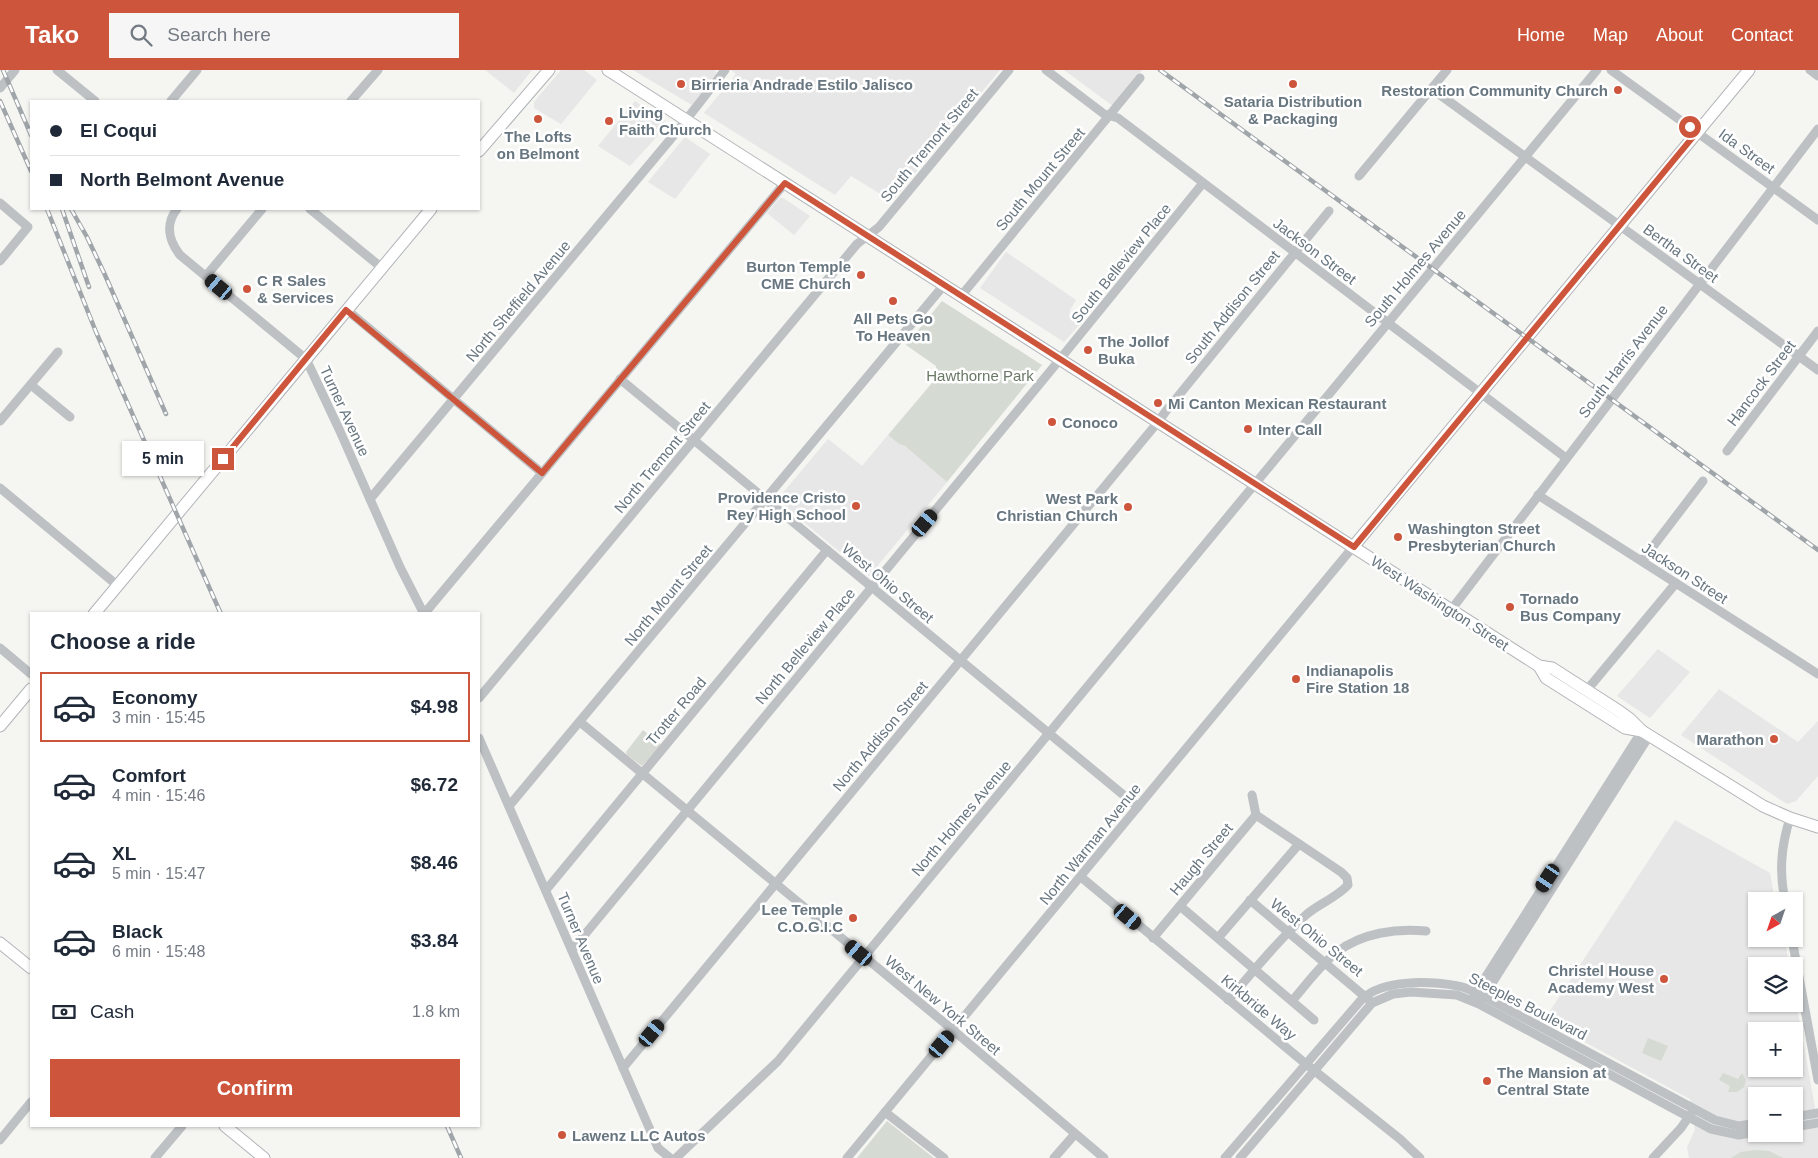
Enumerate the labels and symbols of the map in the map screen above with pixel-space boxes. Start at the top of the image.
place label: Birrieria Andrade Estilo Jalisco [691,76,913,93]
marker: Birrieria Andrade Estilo Jalisco [675,78,687,90]
marker: Sataria Distribution & Packaging [1287,78,1299,90]
place label: Restoration Community Church [1381,82,1608,99]
street label: South Tremont Street [877,84,982,205]
marker: Restoration Community Church [1612,84,1624,96]
place label: Sataria Distribution & Packaging [1224,93,1362,127]
place label: Living Faith Church [619,104,712,138]
marker: The Lofts on Belmont [532,113,544,125]
marker: Living Faith Church [603,115,615,127]
route start [1679,116,1701,138]
street label: South Mount Street [992,123,1089,234]
street label: Ida Street [1716,125,1779,177]
place label: The Lofts on Belmont [497,128,579,162]
street label: South Belleview Place [1068,200,1174,326]
street label: South Holmes Avenue [1361,206,1469,330]
street label: Jackson Street [1270,214,1360,288]
street label: Bertha Street [1640,220,1722,286]
street label: North Sheffield Avenue [462,237,574,365]
street label: South Addison Street [1181,246,1283,367]
place label: Burton Temple CME Church [746,258,851,292]
marker: Burton Temple CME Church [855,269,867,281]
car [202,272,235,302]
place label: C R Sales & Services [257,272,334,306]
marker: C R Sales & Services [241,283,253,295]
marker: All Pets Go To Heaven [887,295,899,307]
street label: South Harris Avenue [1575,301,1671,421]
place label: All Pets Go To Heaven [853,310,933,344]
place label: The Jollof Buka [1098,333,1170,367]
street label: Hancock Street [1723,336,1799,429]
marker: The Jollof Buka [1082,344,1094,356]
street label: Turner Avenue [317,363,373,459]
park label: Hawthorne Park [926,367,1034,384]
place label: Mi Canton Mexican Restaurant [1168,395,1386,412]
street label: North Tremont Street [610,397,714,516]
marker: Mi Canton Mexican Restaurant [1152,397,1164,409]
place label: Conoco [1062,414,1118,431]
marker: Conoco [1046,416,1058,428]
place label: Inter Call [1258,421,1322,438]
marker: Inter Call [1242,423,1254,435]
callout: 5 min [123,442,206,476]
route end [212,448,234,470]
place label: Providence Cristo Rey High School [718,489,846,523]
place label: West Park Christian Church [996,490,1119,524]
marker: Providence Cristo Rey High School [850,500,862,512]
marker: West Park Christian Church [1122,501,1134,513]
car [909,507,940,539]
place label: Washington Street Presbyterian Church [1408,520,1556,554]
marker: Washington Street Presbyterian Church [1392,531,1404,543]
street label: Jackson Street [1639,539,1732,608]
street label: North Mount Street [621,540,716,649]
street label: West Ohio Street [839,540,938,627]
street label: West Washington Street [1368,552,1513,654]
street label: North Belleview Place [752,585,858,707]
place label: Tornado Bus Company [1520,590,1622,624]
marker: Tornado Bus Company [1504,601,1516,613]
place label: Indianapolis Fire Station 18 [1306,662,1409,696]
street label: Trotter Road [643,673,709,749]
marker: Indianapolis Fire Station 18 [1290,673,1302,685]
street label: North Addison Street [829,677,932,794]
place label: Marathon [1697,731,1764,748]
marker: Marathon [1768,733,1780,745]
street label: North Holmes Avenue [908,757,1014,879]
street label: North Warman Avenue [1036,780,1144,908]
street label: Haugh Street [1166,819,1236,898]
car [1533,861,1562,895]
street label: Turner Avenue [554,890,608,986]
north arrow [1748,892,1802,948]
street label: West Ohio Street [1267,895,1367,980]
place label: Lee Temple C.O.G.I.C [762,901,843,935]
car [1111,902,1144,932]
marker: Lee Temple C.O.G.I.C [847,912,859,924]
car [842,938,875,968]
street label: West New York Street [882,952,1005,1059]
place label: Christel House Academy West [1548,962,1654,996]
street label: Steeples Boulevard [1466,969,1590,1043]
street label: Kirkbride Way [1218,971,1300,1044]
marker: Christel House Academy West [1658,973,1670,985]
car [636,1017,667,1049]
car [926,1028,957,1060]
place label: The Mansion at Central State [1497,1064,1606,1098]
marker: The Mansion at Central State [1481,1075,1493,1087]
place label: Lawenz LLC Autos [572,1127,706,1144]
marker: Lawenz LLC Autos [556,1129,568,1141]

